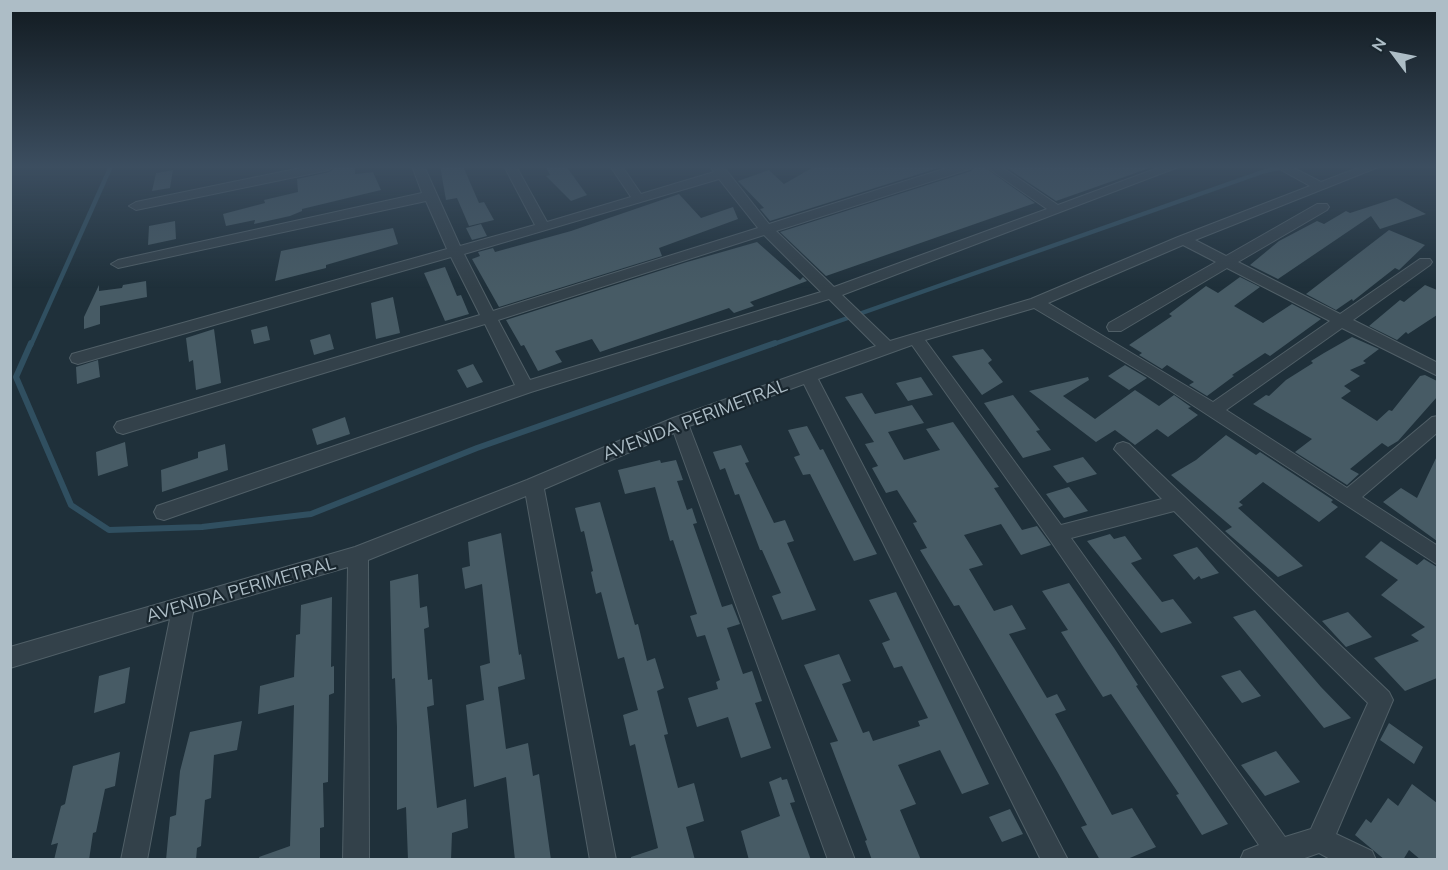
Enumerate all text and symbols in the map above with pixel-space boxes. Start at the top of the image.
north arrow [1364,24,1424,84]
text: N [1367,34,1390,55]
street label: AVENIDA PERIMETRAL [600,375,790,465]
street label: AVENIDA PERIMETRAL [144,553,338,627]

